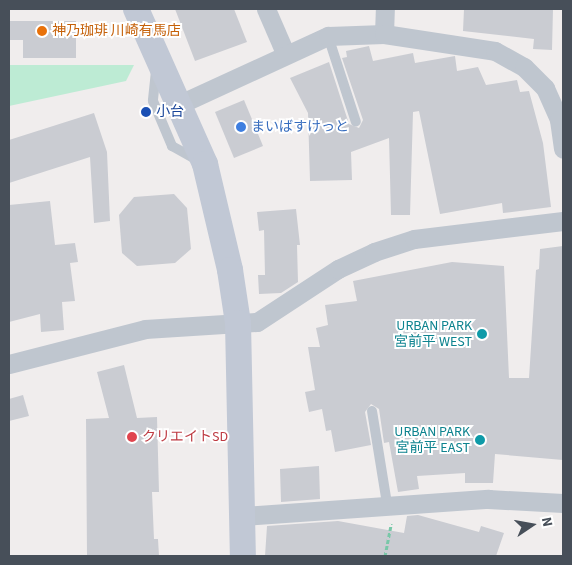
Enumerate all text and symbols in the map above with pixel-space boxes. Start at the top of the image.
place label: 神乃珈琲 川崎有馬店 [52,23,181,39]
marker: 神乃珈琲 川崎有馬店 [36,25,48,37]
place label: 小台 [156,104,184,120]
marker: 小台 [140,106,152,118]
place label: まいばすけっと [251,119,349,135]
marker: まいばすけっと [235,121,247,133]
place label: URBAN PARK 宮前平 WEST [394,318,472,351]
marker: URBAN PARK 宮前平 WEST [476,328,488,340]
place label: URBAN PARK 宮前平 EAST [394,424,470,457]
place label: クリエイトSD [142,429,228,445]
marker: クリエイトSD [126,431,138,443]
marker: URBAN PARK 宮前平 EAST [474,434,486,446]
north arrow [507,500,557,550]
text: N [536,515,557,529]

